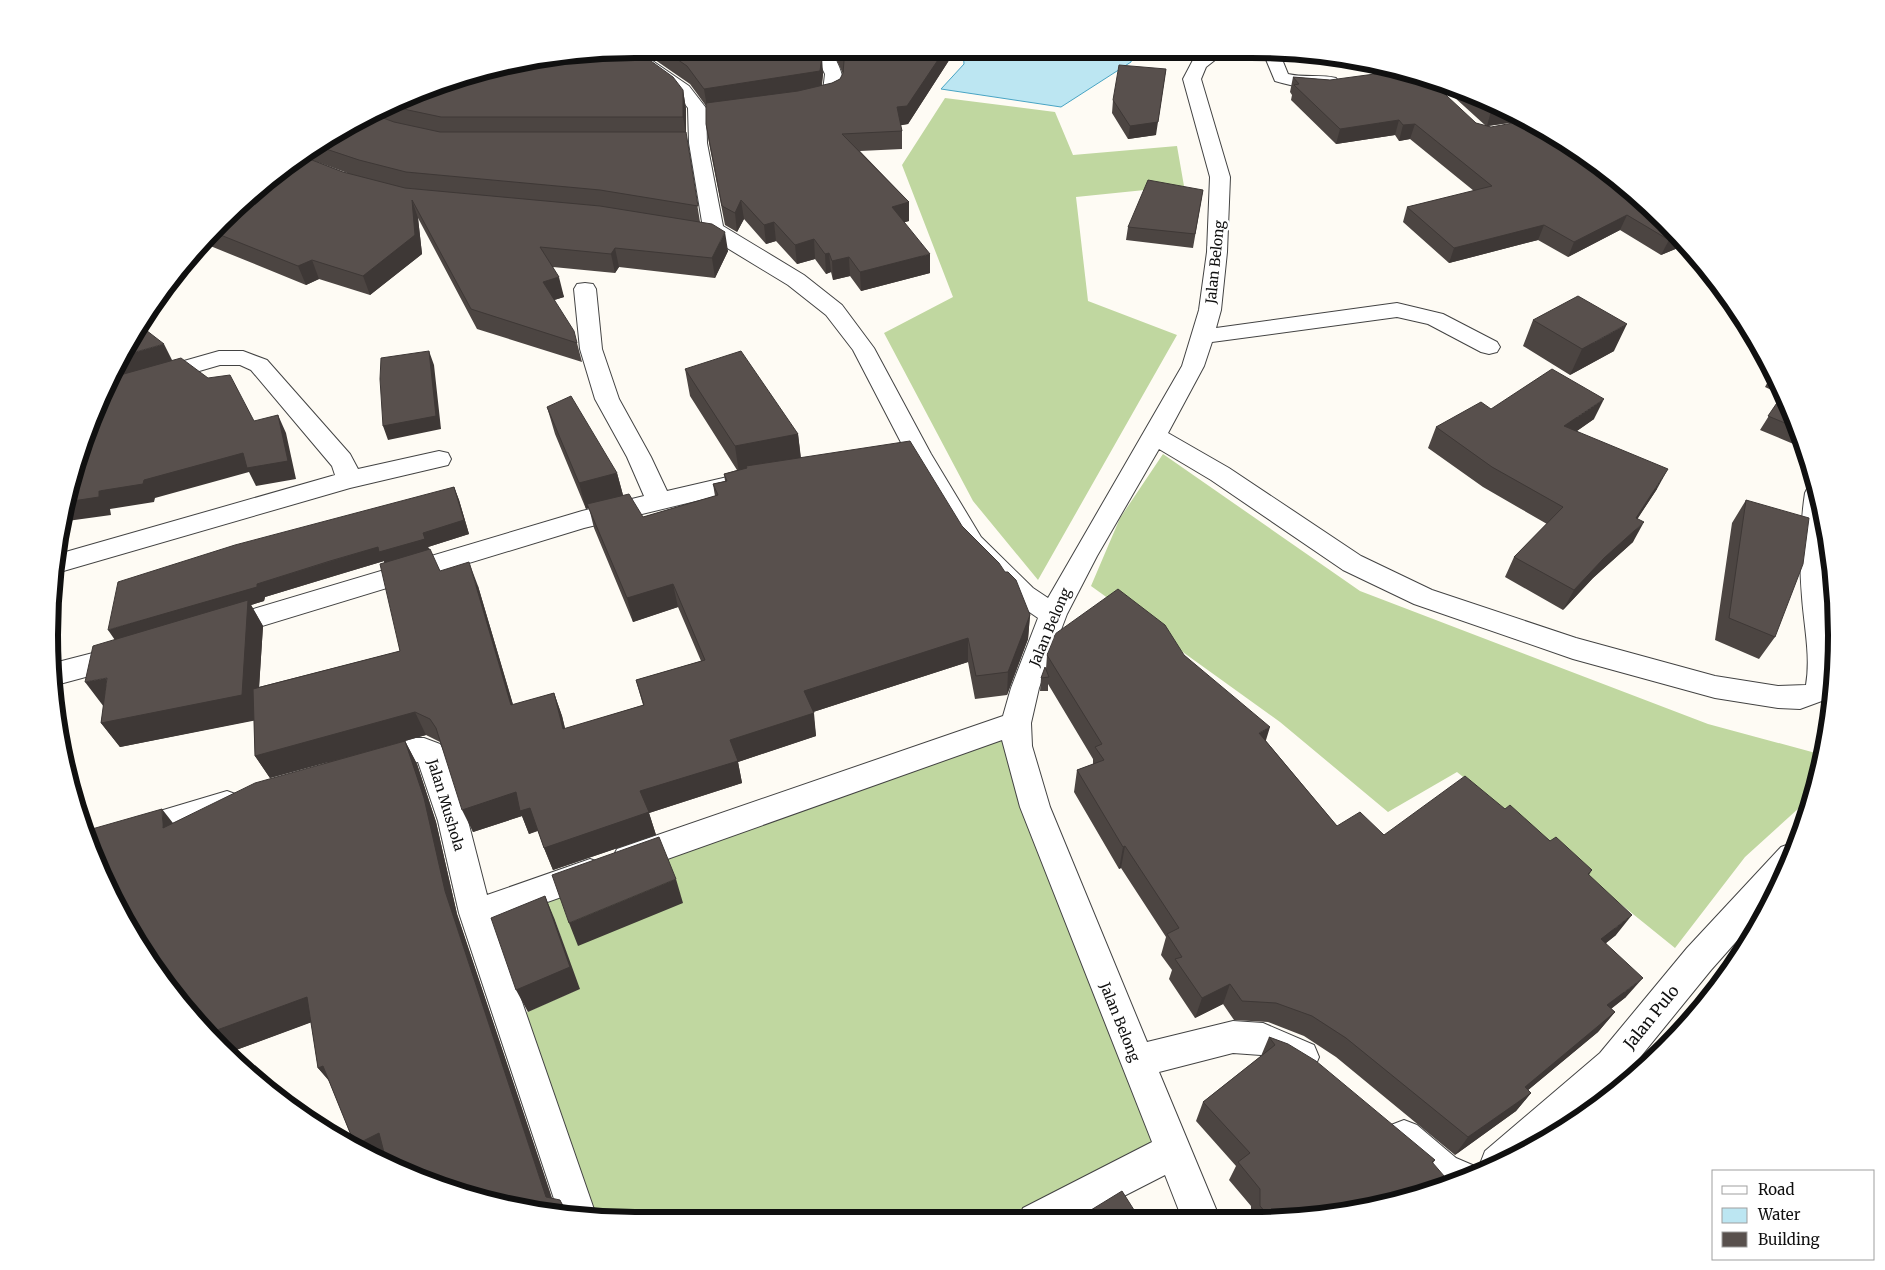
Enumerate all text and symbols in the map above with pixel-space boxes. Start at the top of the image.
street label: Jalan Belong [1202,219,1228,306]
street label: Jalan Belong [1025,584,1075,670]
street label: Jalan Mushola [423,756,469,853]
street label: Jalan Belong [1096,979,1144,1065]
street label: Jalan Pulo [1618,981,1683,1054]
legend [1712,1170,1875,1260]
text: Road [1758,1180,1794,1199]
text: Water [1757,1205,1801,1224]
text: Building [1758,1230,1820,1249]

